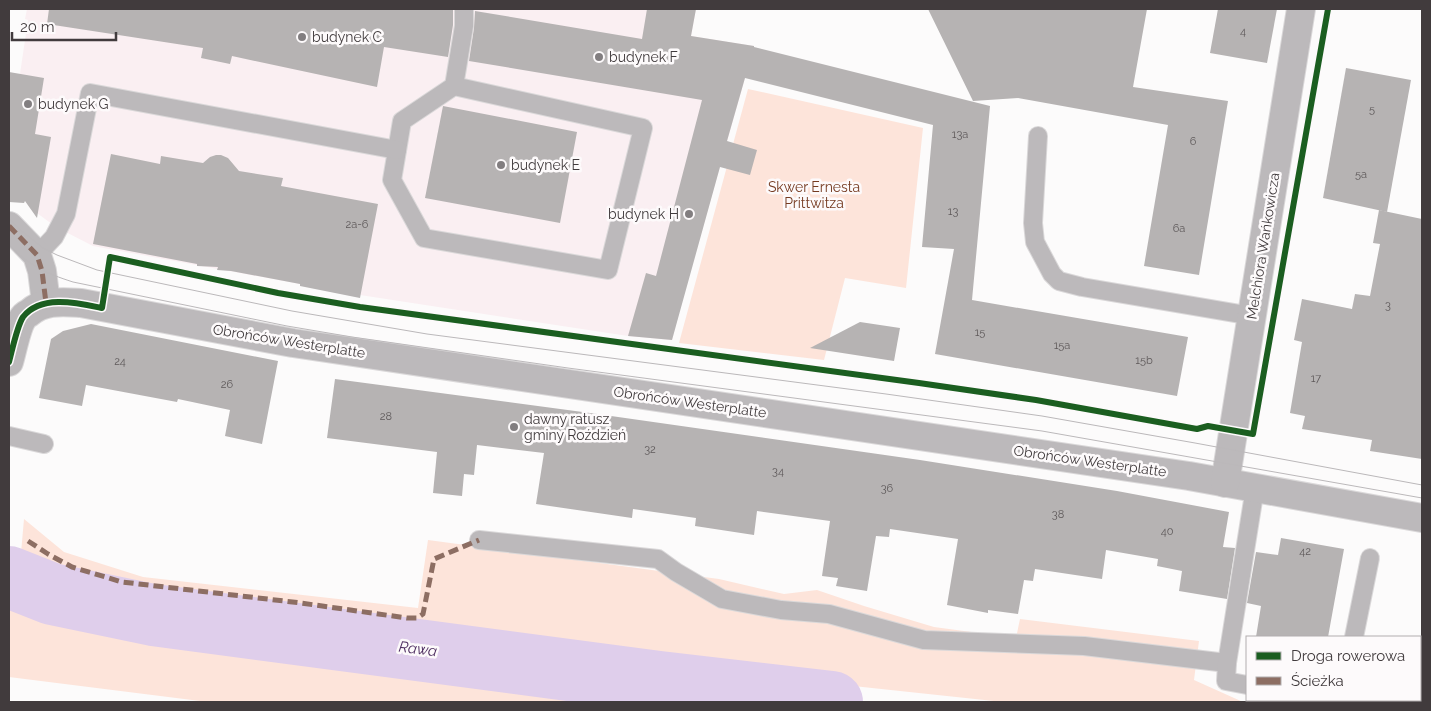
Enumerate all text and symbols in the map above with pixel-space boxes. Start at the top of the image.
scale bar [12,10,116,42]
text: 20 m [20,18,55,36]
house number: 4 [1240,25,1246,38]
place label: budynek C [312,29,383,45]
marker: budynek C [296,31,308,43]
place label: budynek F [609,49,678,65]
marker: budynek F [593,51,605,63]
place label: budynek G [38,96,109,112]
marker: budynek G [22,98,34,110]
house number: 5 [1369,103,1375,116]
house number: 13a [952,128,968,141]
house number: 6 [1190,135,1197,148]
place label: budynek E [511,157,580,173]
marker: budynek E [495,159,507,171]
house number: 5a [1355,168,1367,181]
street label: Melchiora Wańkowicza [1243,171,1283,321]
park label: Skwer Ernesta Prittwitza [768,179,860,211]
house number: 13 [948,205,958,218]
place label: budynek H [608,206,679,222]
marker: budynek H [683,208,695,220]
house number: 2a-6 [345,218,369,231]
house number: 6a [1173,222,1185,235]
house number: 3 [1385,299,1391,312]
street label: Obrońców Westerplatte [212,321,366,361]
house number: 15 [975,326,985,339]
house number: 15a [1054,339,1070,352]
house number: 15b [1135,354,1153,367]
house number: 24 [114,355,126,368]
house number: 17 [1311,372,1321,385]
house number: 26 [221,378,234,391]
street label: Obrońców Westerplatte [613,383,767,421]
house number: 28 [380,410,392,423]
place label: dawny ratusz gminy Roździeń [524,411,626,443]
marker: dawny ratusz gminy Roździeń [508,421,520,433]
street label: Obrońców Westerplatte [1013,442,1167,480]
house number: 32 [644,443,656,456]
house number: 34 [772,465,784,478]
house number: 36 [881,482,894,495]
house number: 38 [1052,508,1064,521]
house number: 40 [1161,525,1174,538]
house number: 42 [1299,545,1311,558]
legend [1246,636,1421,701]
water label: Rawa [398,638,438,660]
text: Droga rowerowa [1291,647,1405,665]
text: Ścieżka [1291,672,1344,690]

